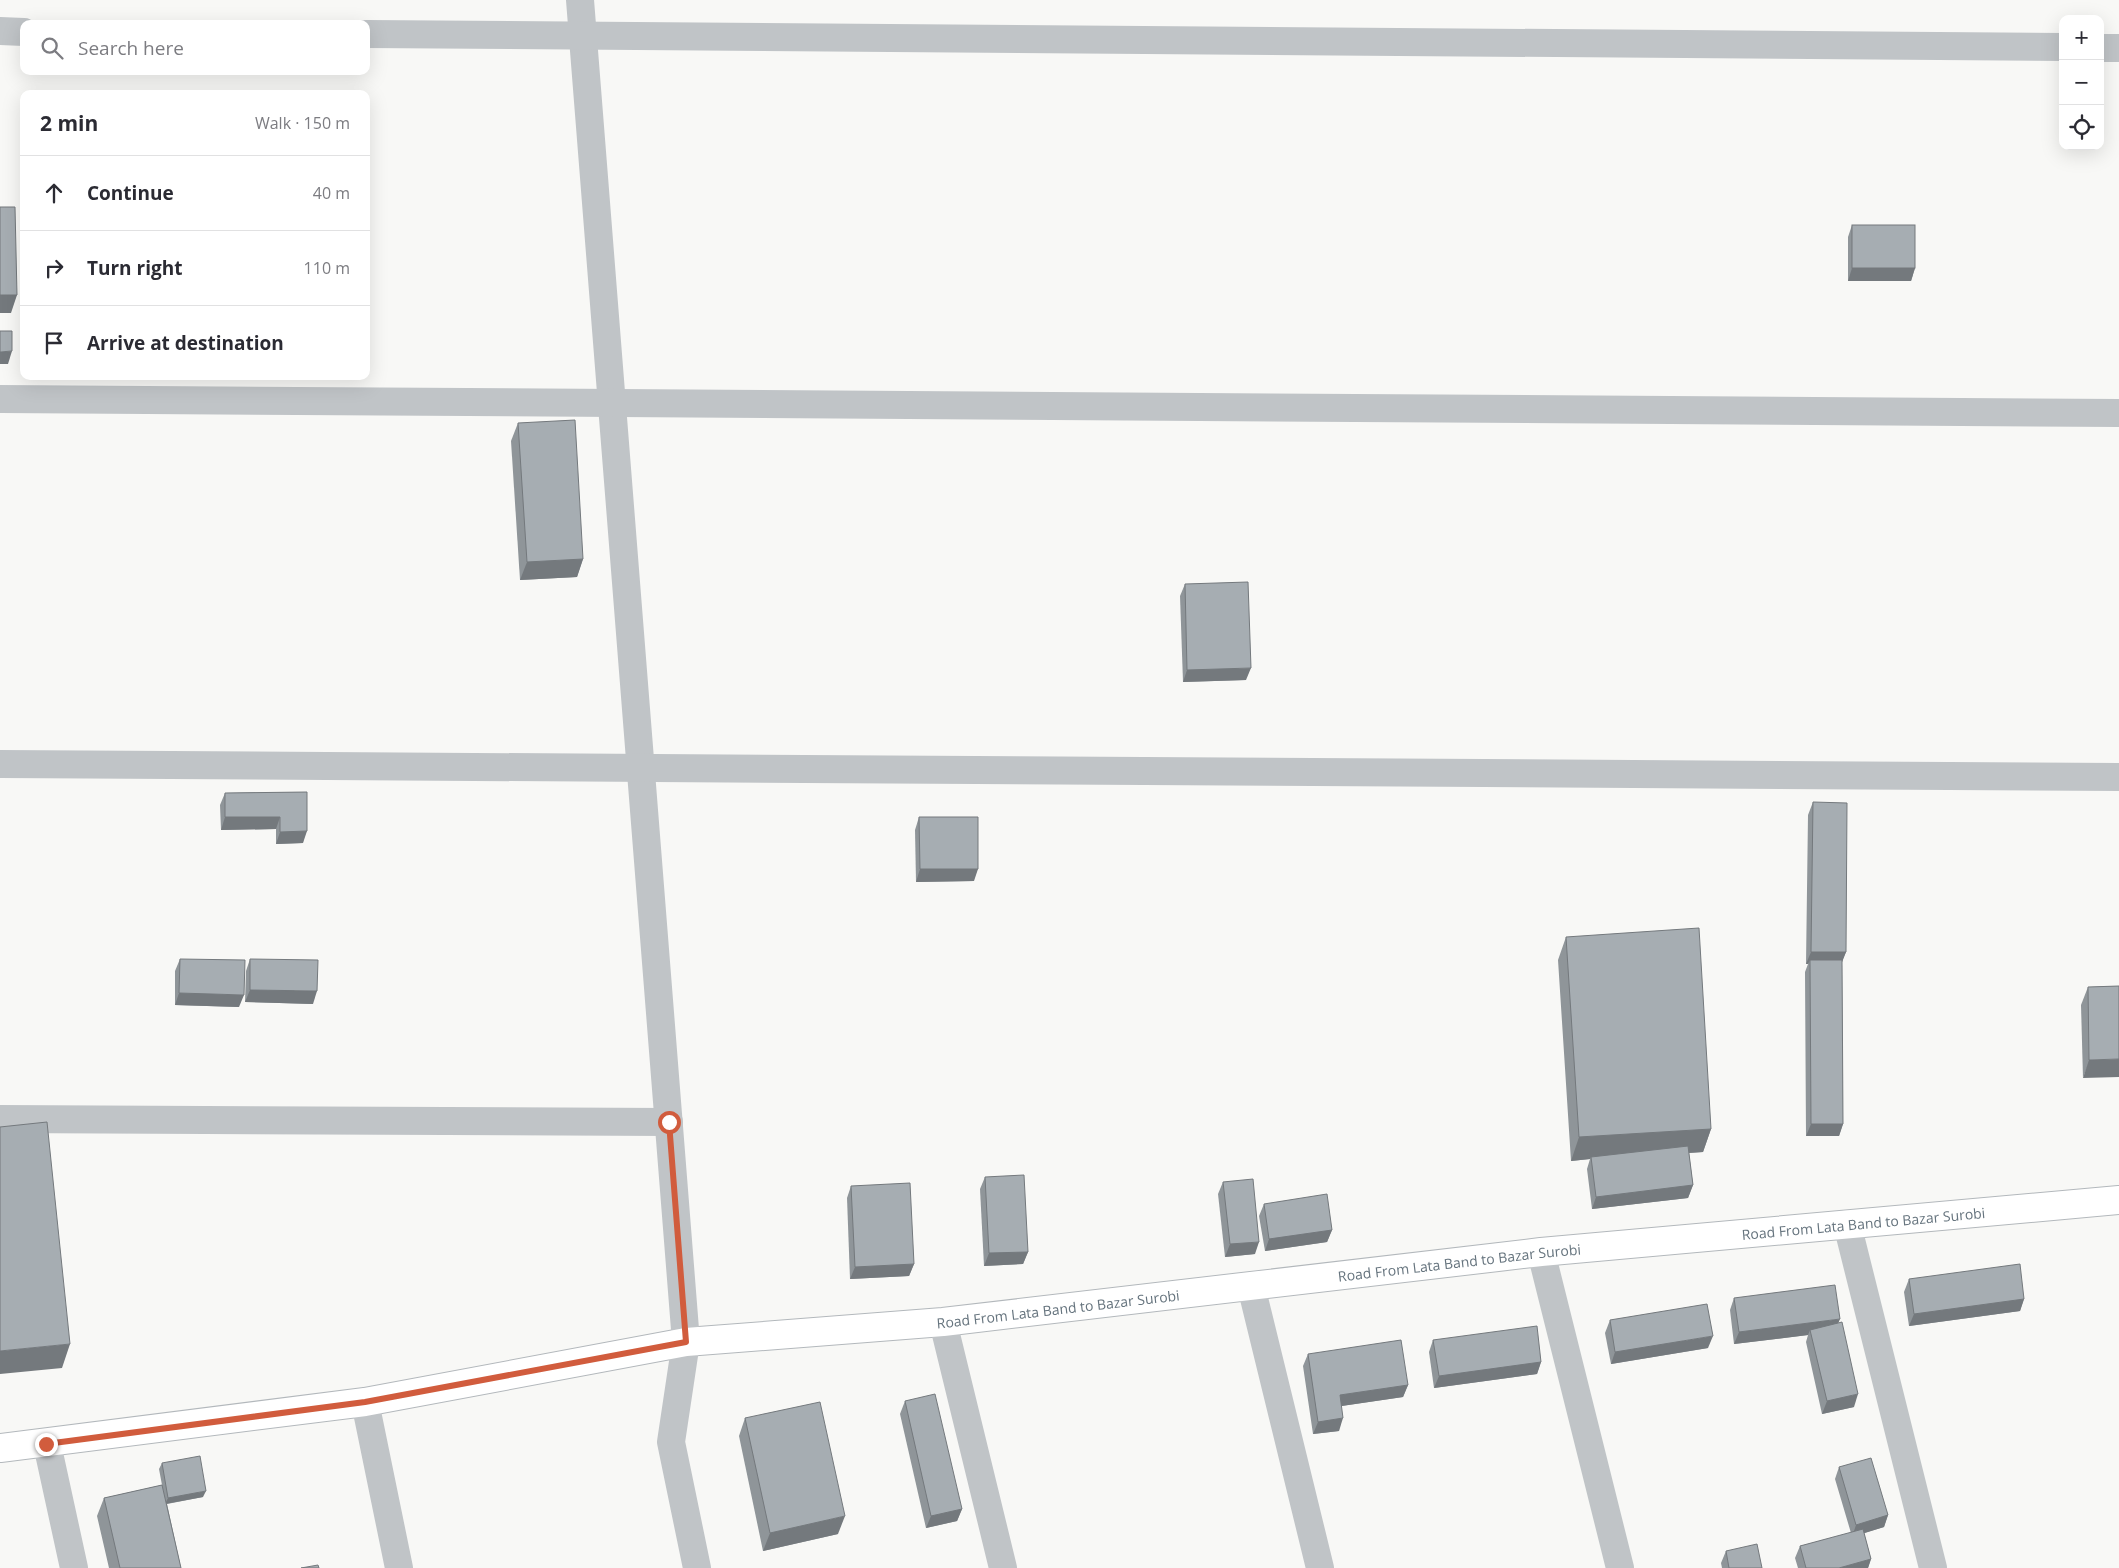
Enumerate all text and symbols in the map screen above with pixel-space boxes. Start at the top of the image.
map controls [2059,15,2104,150]
button: + [2059,15,2104,60]
search box [20,20,370,75]
icon: search [38,34,66,62]
text: Search here [78,35,184,61]
button: − [2059,60,2104,105]
button: locate [2059,105,2104,150]
text: 2 min [40,109,98,137]
text: Walk · 150 m [255,112,350,134]
icon: ahead [40,179,68,207]
text: Continue [87,180,174,206]
text: 40 m [313,182,350,204]
icon: right [40,254,68,282]
text: Turn right [87,255,182,281]
text: 110 m [304,257,350,279]
icon: arrive [40,329,68,357]
text: Arrive at destination [87,330,284,356]
route start [658,1111,681,1134]
street label: Road From Lata Band to Bazar Surobi [1741,1203,1986,1243]
street label: Road From Lata Band to Bazar Surobi [1337,1239,1582,1285]
street label: Road From Lata Band to Bazar Surobi [936,1285,1180,1332]
route end [35,1433,58,1456]

